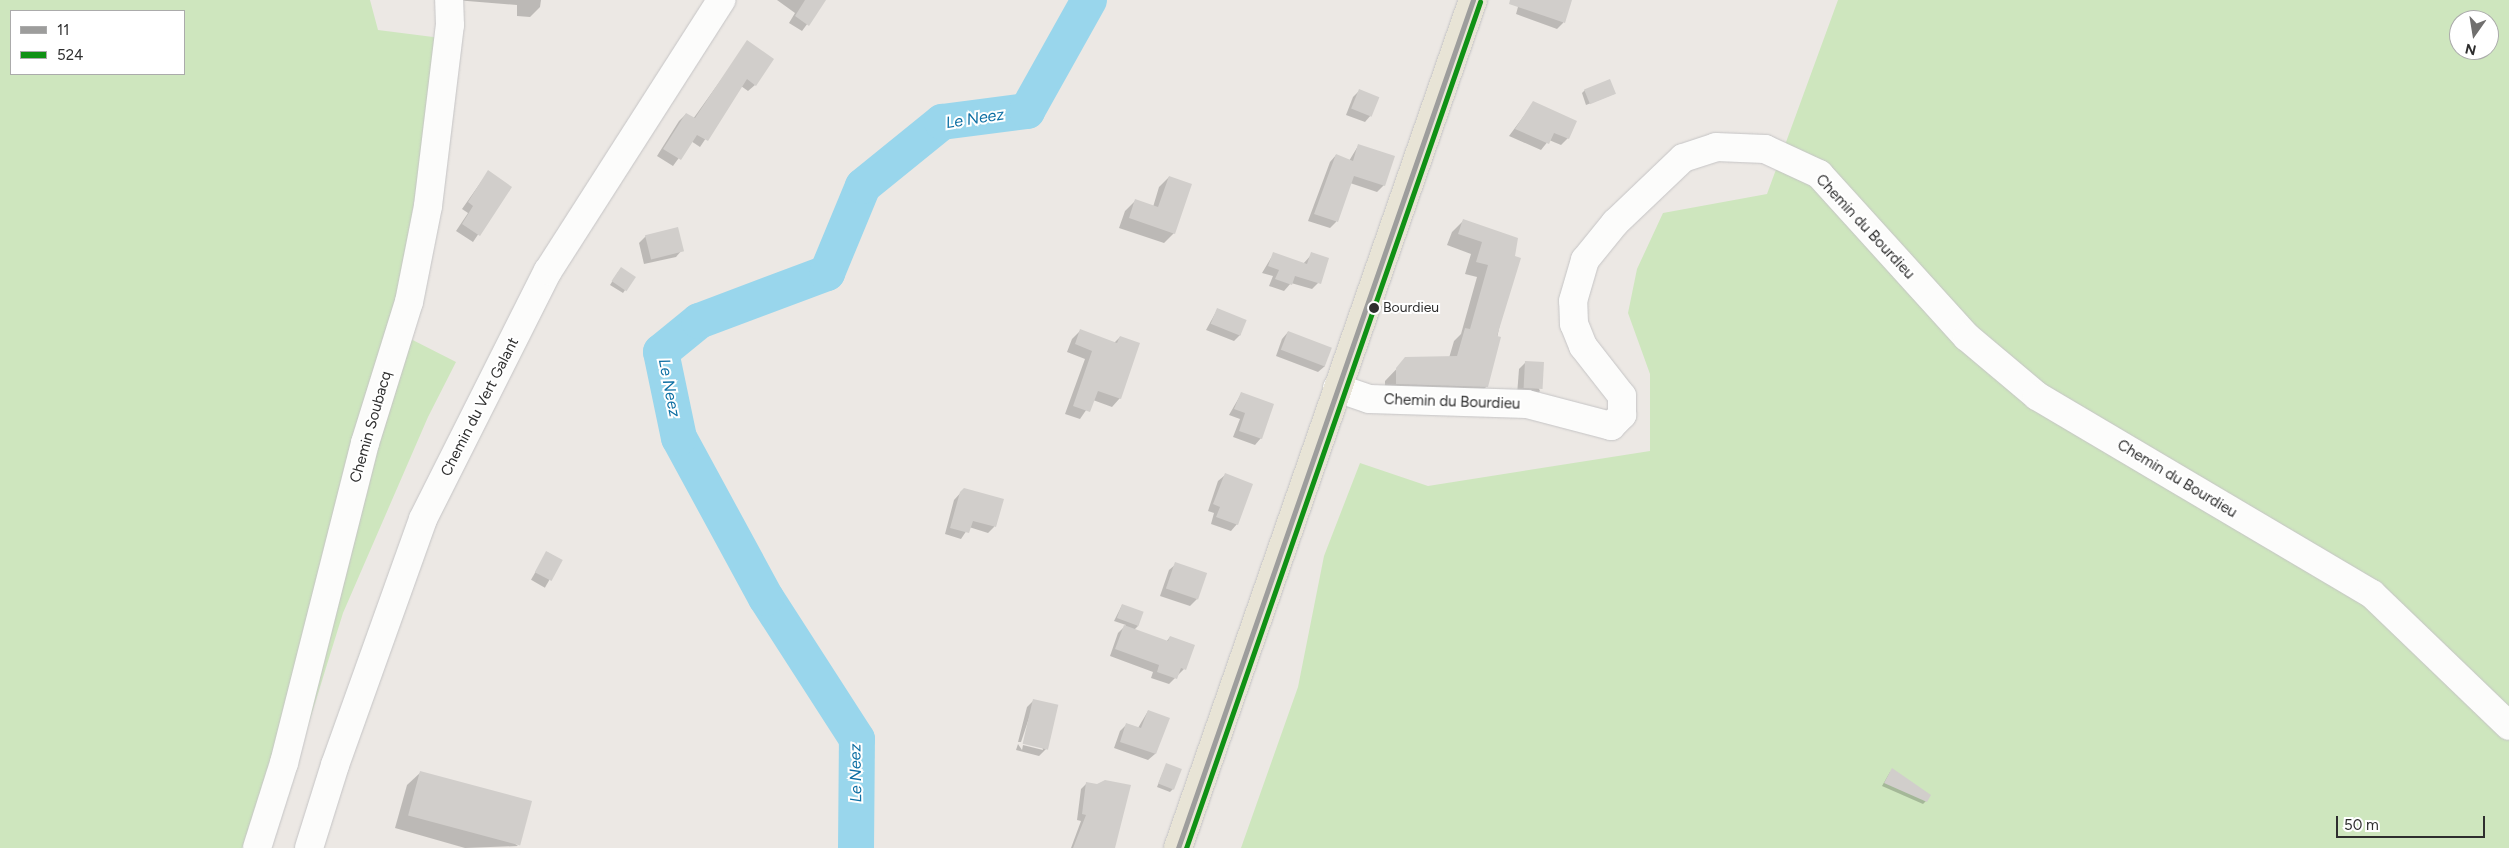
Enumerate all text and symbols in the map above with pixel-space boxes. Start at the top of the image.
legend [10,10,185,75]
north arrow [2449,10,2499,60]
text: 11 [57,21,69,39]
text: N [2464,40,2478,59]
text: 524 [57,46,83,64]
water label: Le Neez [944,105,1006,133]
street label: Chemin du Bourdieu [1812,171,1918,283]
place label: Bourdieu [1383,300,1439,316]
marker: Bourdieu [1369,303,1379,313]
street label: Chemin du Vert Galant [437,335,523,479]
water label: Le Neez [654,357,684,419]
street label: Chemin Soubacq [346,369,396,485]
street label: Chemin du Bourdieu [1383,391,1521,413]
street label: Chemin du Bourdieu [2114,436,2240,522]
water label: Le Neez [846,743,866,803]
scale bar [2339,806,2488,838]
text: 50 m [2344,816,2379,834]

